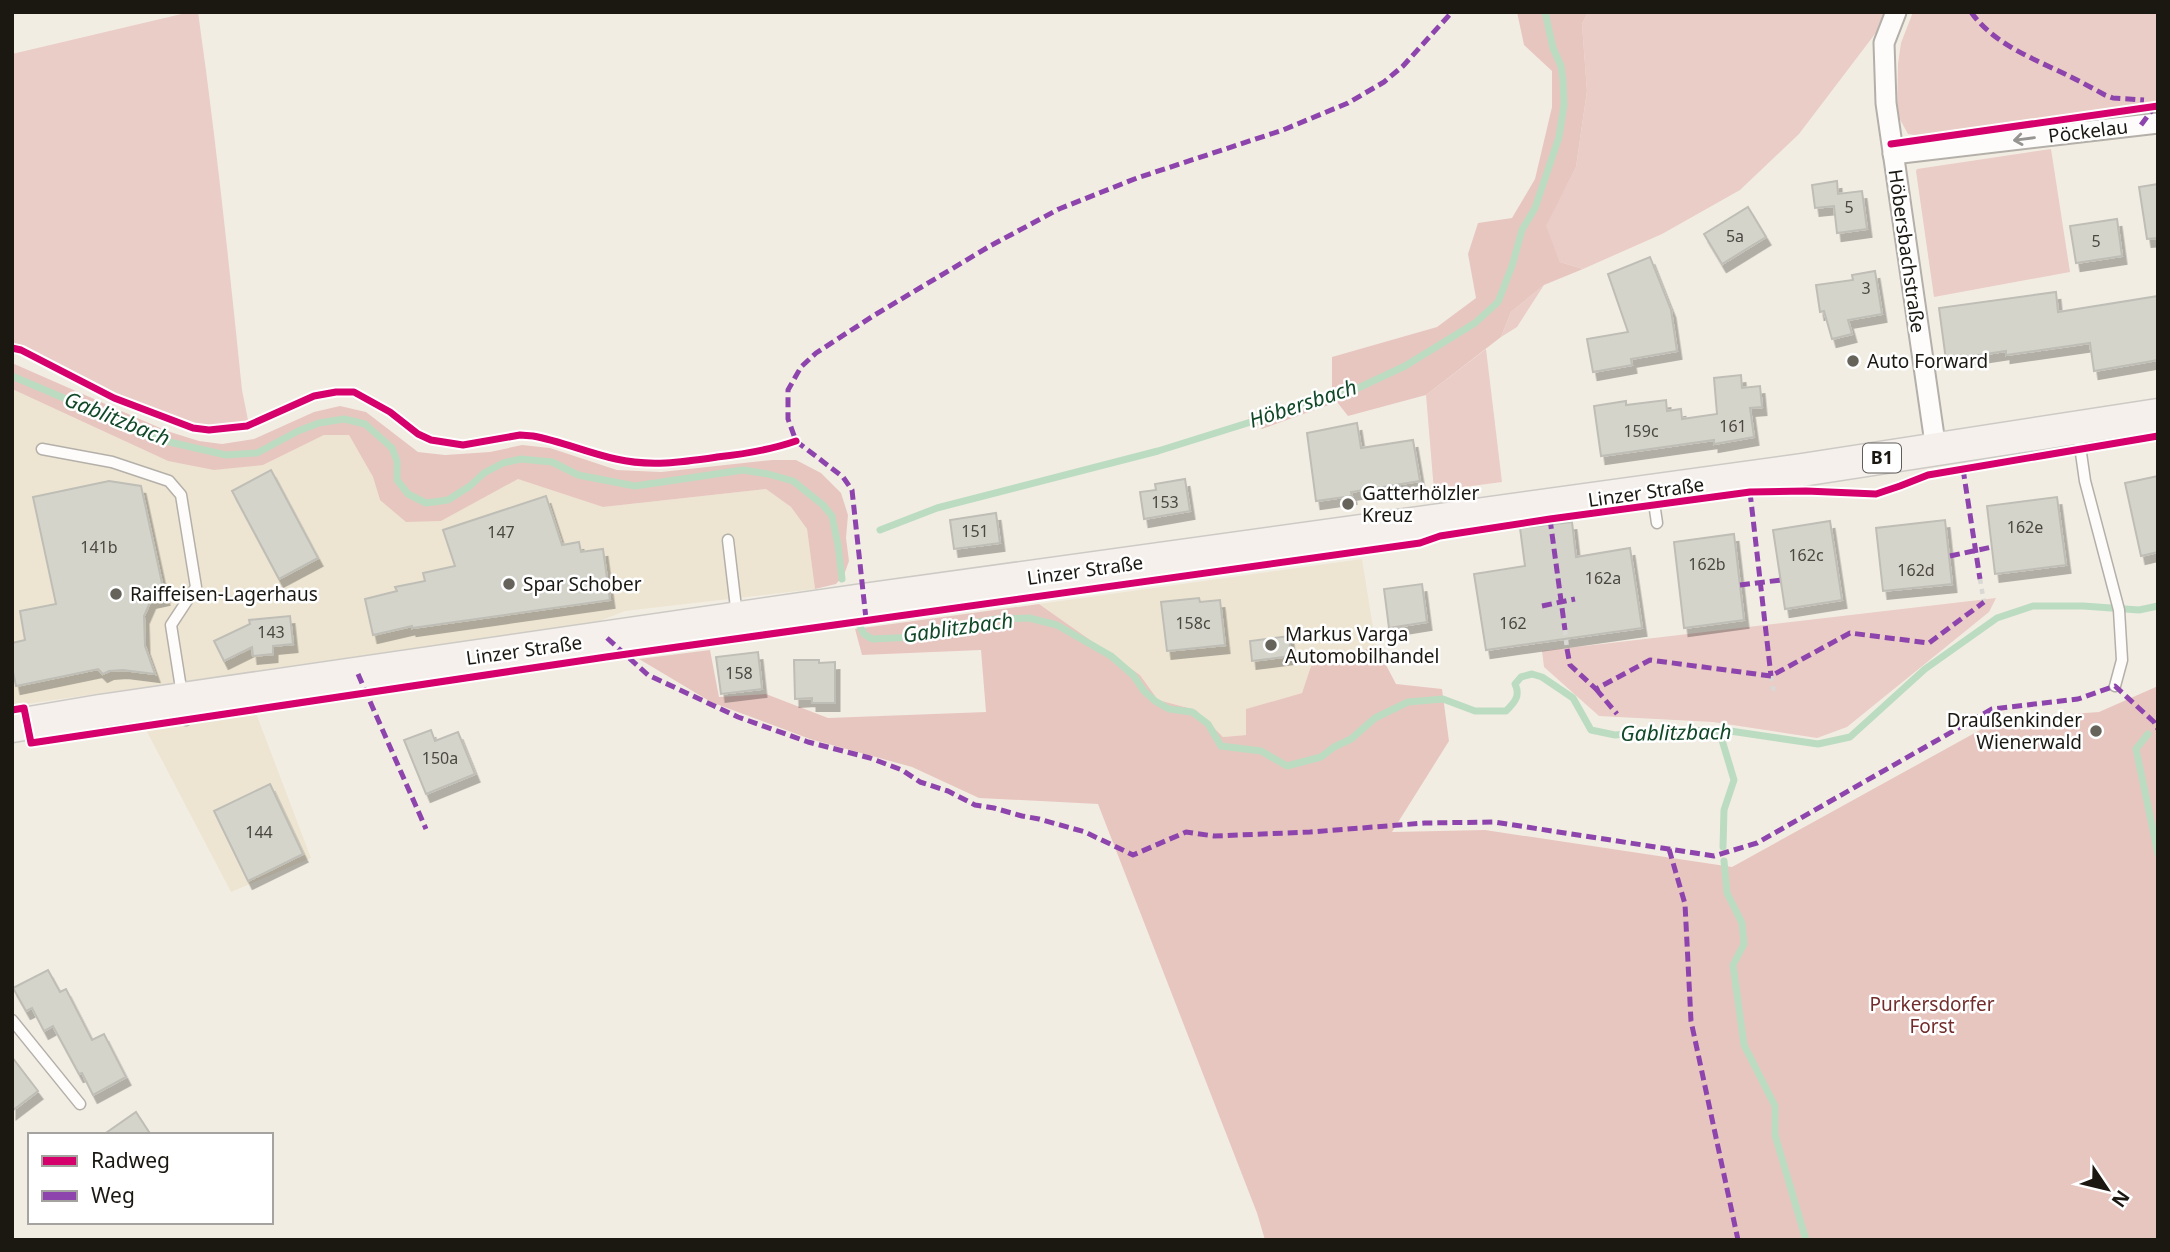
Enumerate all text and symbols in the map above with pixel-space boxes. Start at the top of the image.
street label: Pöckelau [2047,113,2129,149]
one-way arrow [2013,132,2036,145]
street label: Höbersbachstraße [1883,168,1931,334]
house number: 5 [1844,196,1854,218]
house number: 5a [1726,225,1744,247]
house number: 5 [2091,230,2101,252]
house number: 3 [1861,277,1871,299]
place label: Auto Forward [1867,348,1988,374]
marker: Auto Forward [1845,353,1861,369]
water label: Höbersbach [1245,372,1360,434]
water label: Gablitzbach [61,384,174,452]
house number: 161 [1719,415,1747,437]
house number: 159c [1623,420,1659,442]
road number: B1 [1863,444,1901,472]
street label: Linzer Straße [1586,471,1706,513]
place label: Gatterhölzler Kreuz [1362,480,1479,528]
house number: 153 [1151,491,1179,513]
marker: Gatterhölzler Kreuz [1340,496,1356,512]
house number: 162e [2007,516,2043,538]
house number: 151 [961,520,989,542]
house number: 147 [487,521,515,543]
house number: 141b [80,536,118,558]
house number: 162c [1788,544,1824,566]
street label: Linzer Straße [1025,549,1145,591]
house number: 162b [1688,553,1726,575]
house number: 162d [1897,559,1935,581]
house number: 162a [1585,567,1621,589]
place label: Spar Schober [523,571,642,597]
marker: Spar Schober [501,576,517,592]
place label: Raiffeisen-Lagerhaus [130,581,318,607]
marker: Raiffeisen-Lagerhaus [108,586,124,602]
water label: Gablitzbach [901,605,1015,649]
house number: 158c [1175,612,1211,634]
house number: 162 [1499,612,1527,634]
house number: 143 [257,621,285,643]
place label: Markus Varga Automobilhandel [1285,621,1439,669]
street label: Linzer Straße [464,629,584,671]
marker: Markus Varga Automobilhandel [1263,637,1279,653]
house number: 158 [725,662,753,684]
place label: Draußenkinder Wienerwald [1947,707,2082,755]
water label: Gablitzbach [1620,717,1732,747]
marker: Draußenkinder Wienerwald [2088,723,2104,739]
house number: 150a [422,747,458,769]
house number: 144 [245,821,273,843]
park label: Purkersdorfer Forst [1869,991,1995,1039]
legend [28,1133,273,1224]
text: Radweg [91,1146,170,1174]
north arrow [2072,1154,2142,1224]
text: Weg [91,1181,135,1209]
text: N [2106,1185,2136,1213]

